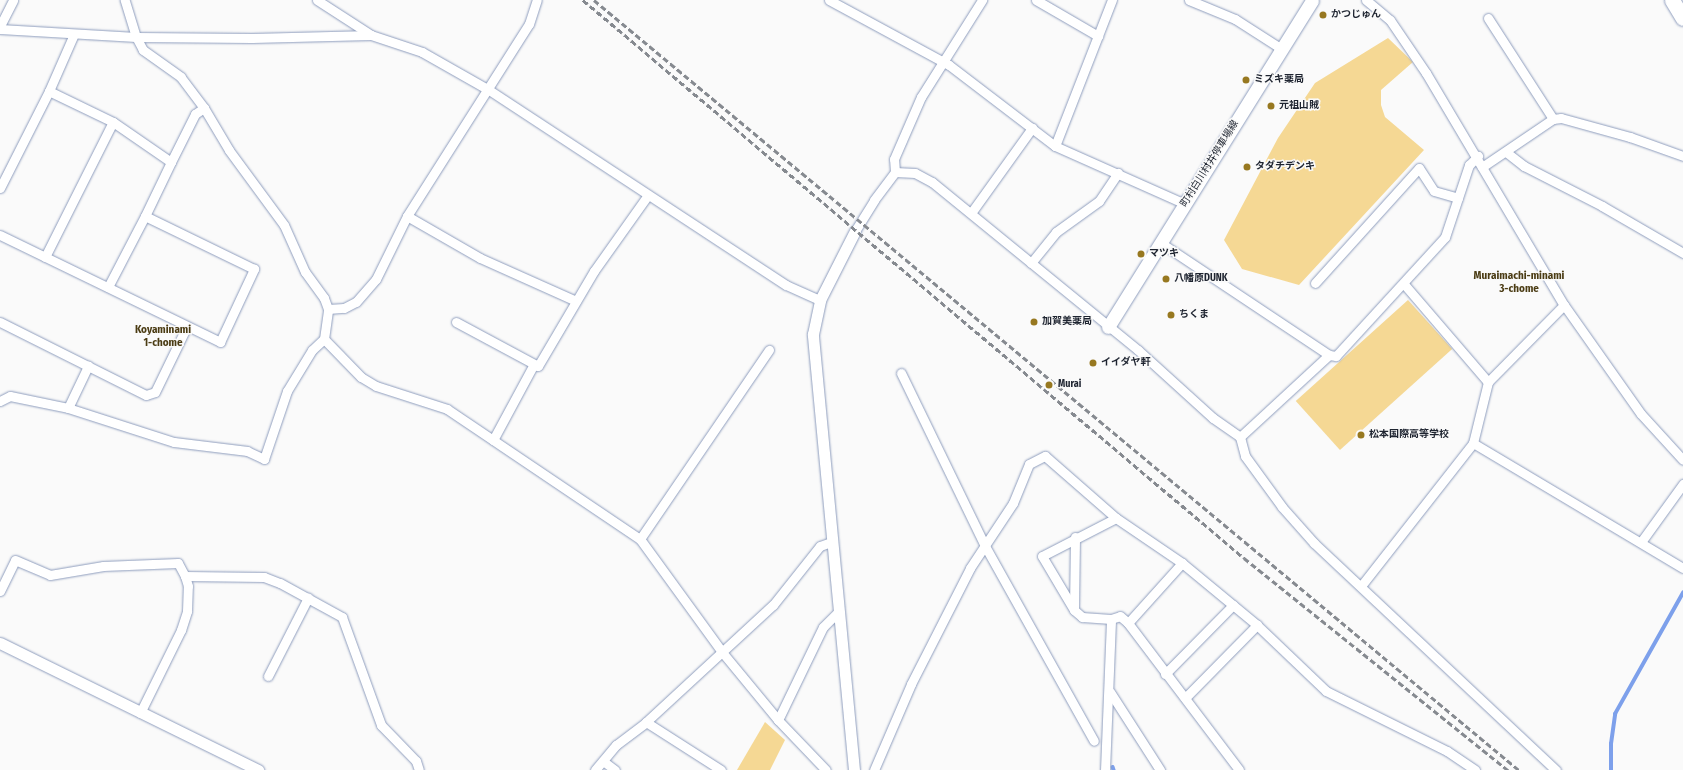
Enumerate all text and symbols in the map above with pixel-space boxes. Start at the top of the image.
place label: かつじゅん [1331,9,1381,21]
marker: かつじゅん [1318,10,1328,20]
place label: ミズキ薬局 [1254,74,1304,86]
marker: ミズキ薬局 [1241,75,1251,85]
place label: 元祖山賊 [1279,100,1319,112]
marker: 元祖山賊 [1266,101,1276,111]
street label: 町村白川村井停車場線 [1178,118,1242,210]
place label: タダチデンキ [1255,161,1315,173]
marker: タダチデンキ [1242,162,1252,172]
place label: マツキ [1149,248,1179,260]
marker: マツキ [1136,249,1146,259]
district label: Muraimachi-minami 3-chome [1474,270,1564,296]
place label: 八幡原DUNK [1174,273,1228,285]
marker: 八幡原DUNK [1161,274,1171,284]
place label: ちくま [1179,309,1209,321]
marker: ちくま [1166,310,1176,320]
place label: 加賀美薬局 [1042,316,1092,328]
marker: 加賀美薬局 [1029,317,1039,327]
district label: Koyaminami 1-chome [135,324,191,350]
place label: イイダヤ軒 [1101,357,1151,369]
marker: イイダヤ軒 [1088,358,1098,368]
marker: Murai [1043,379,1055,391]
place label: Murai [1058,379,1081,391]
place label: 松本国際高等学校 [1369,429,1449,441]
marker: 松本国際高等学校 [1356,430,1366,440]

